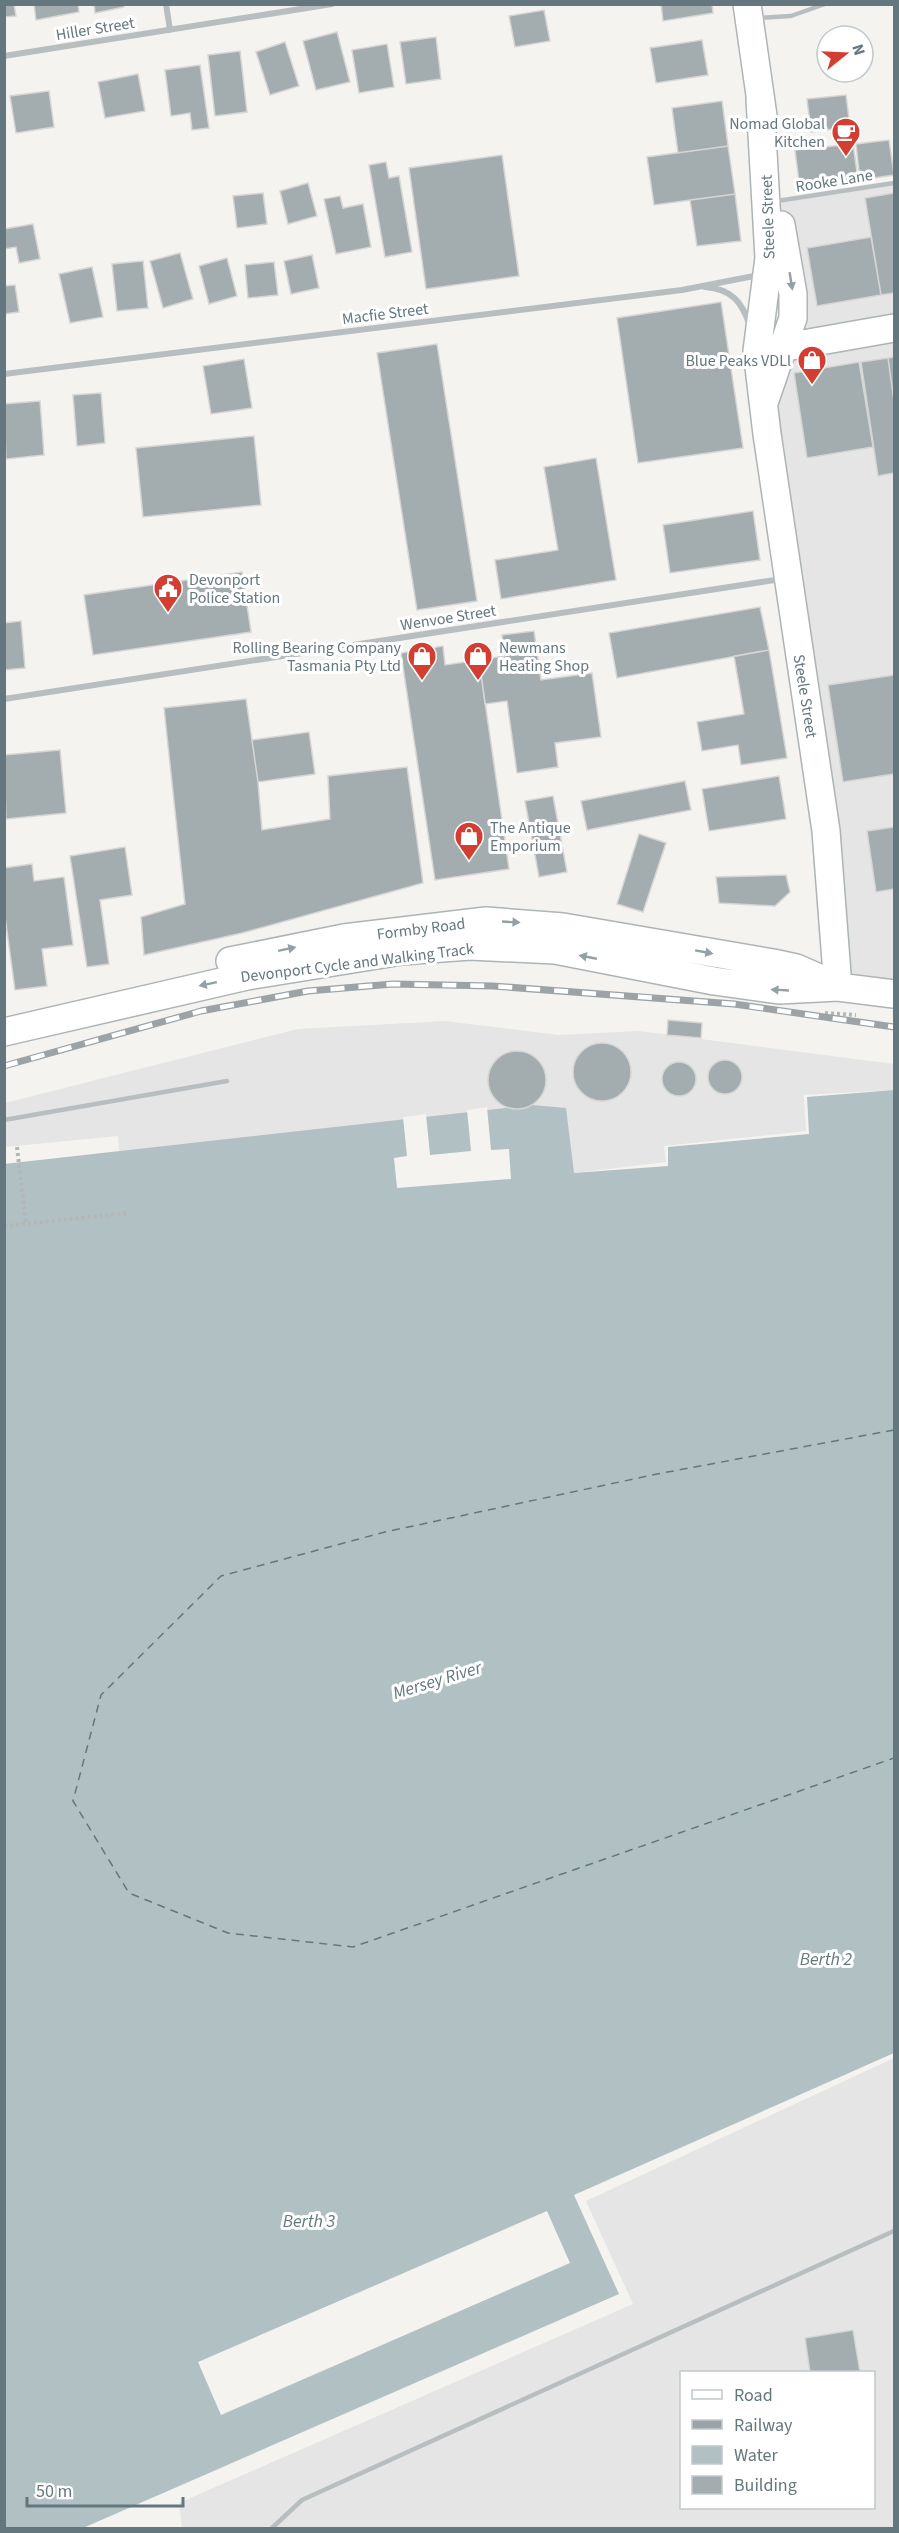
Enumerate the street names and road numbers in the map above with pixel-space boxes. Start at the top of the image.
street label: Hiller Street [54,12,137,46]
street label: Rooke Lane [794,164,874,198]
street label: Steele Street [756,174,780,260]
street label: Macfie Street [341,298,430,330]
street label: Wenvoe Street [399,599,498,636]
street label: Steele Street [788,653,823,740]
street label: Formby Road [376,913,467,945]
street label: Devonport Cycle and Walking Track [239,938,475,988]

